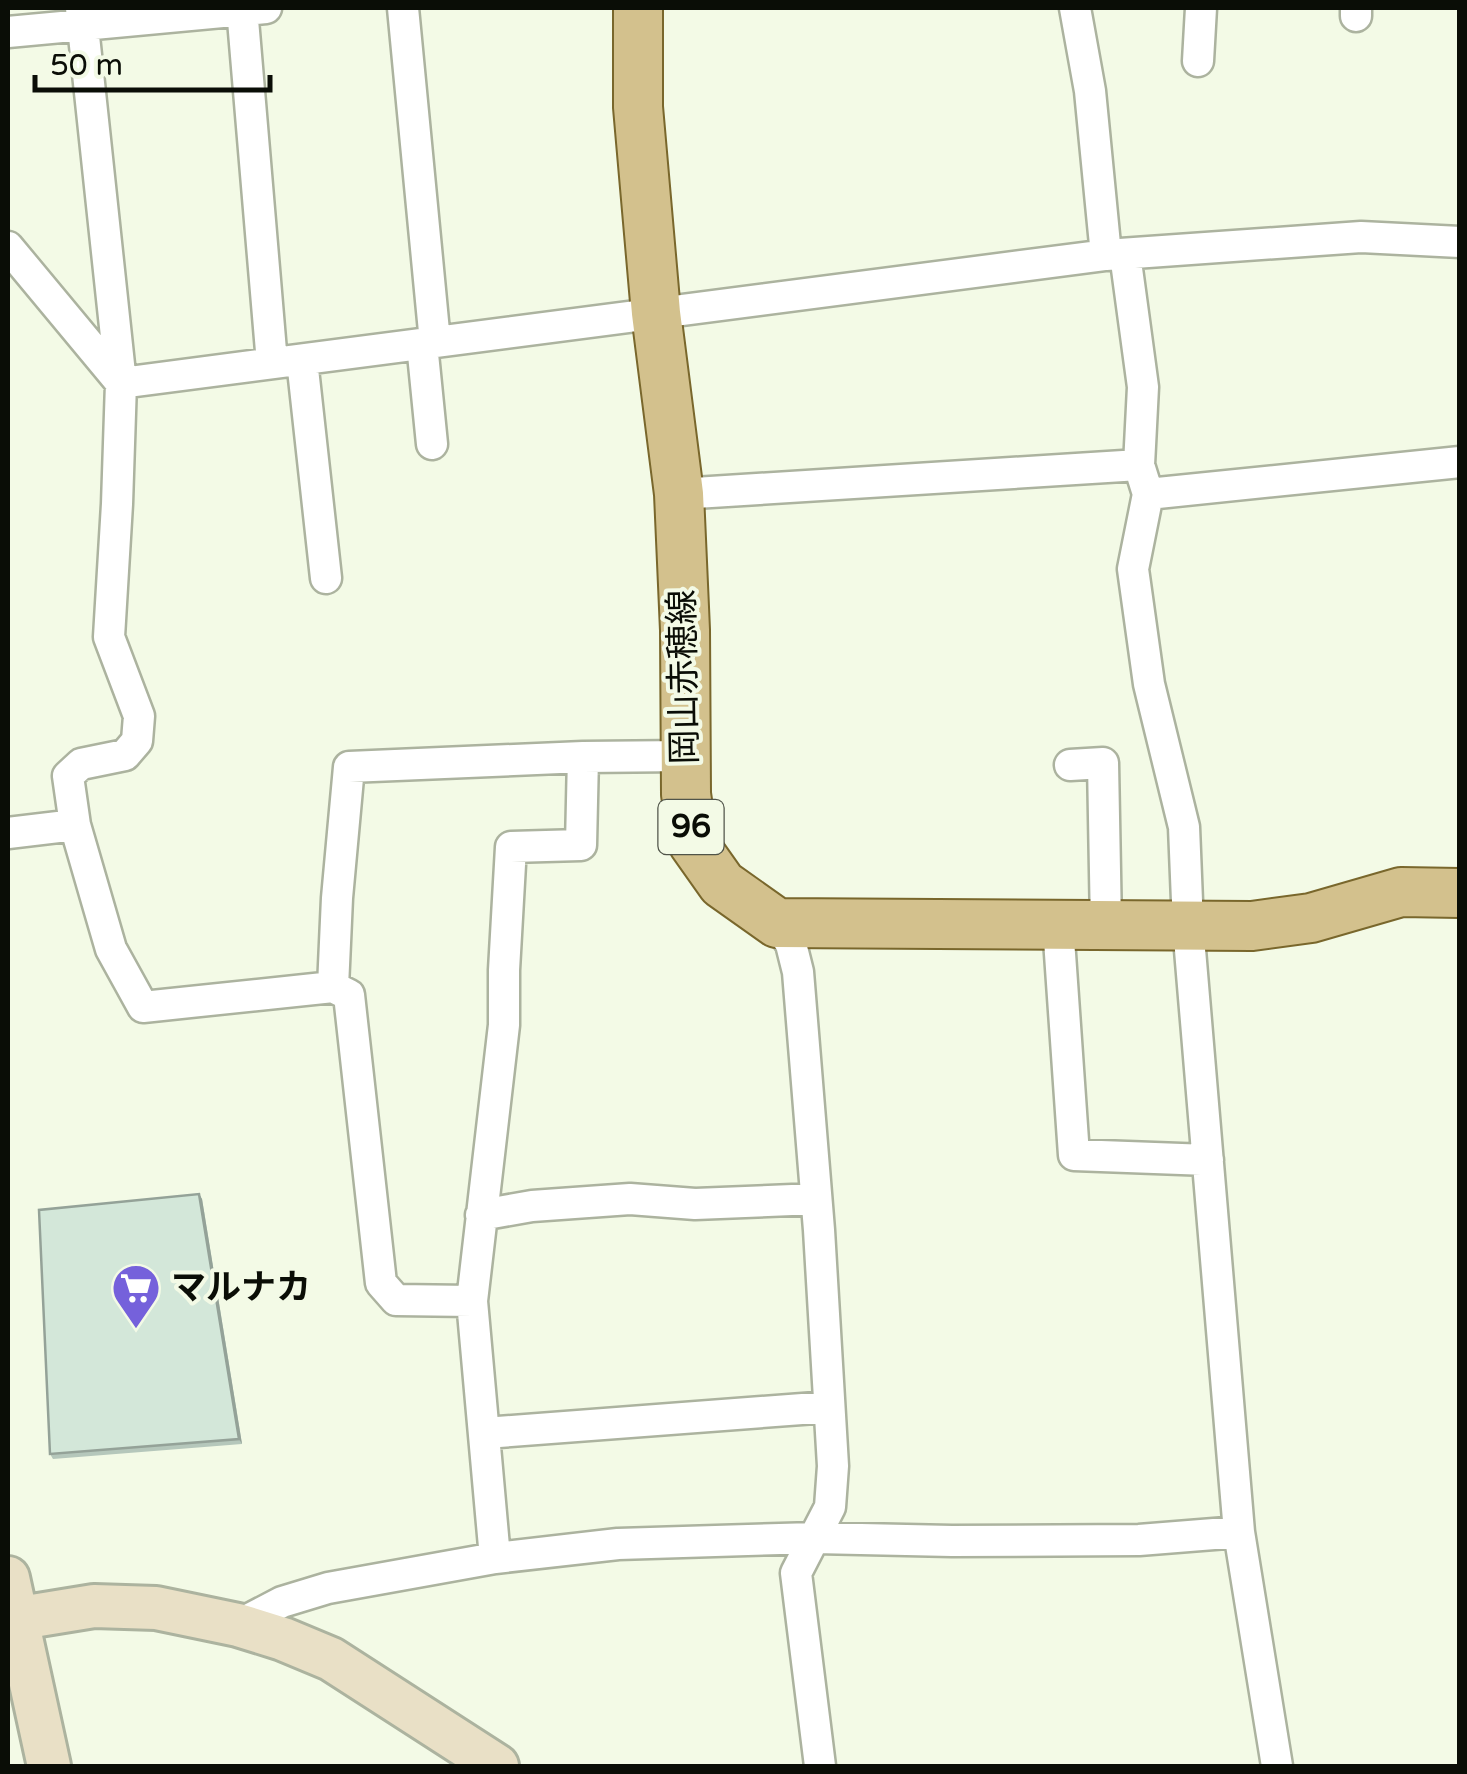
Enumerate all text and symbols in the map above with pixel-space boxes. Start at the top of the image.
scale bar [35,30,270,92]
text: 50 m [50,47,123,84]
street label: 岡山赤穂線 [661,589,707,765]
road number: 96 [658,800,724,854]
supermarket icon: マルナカ [110,1262,162,1330]
place label: マルナカ [171,1267,311,1309]

